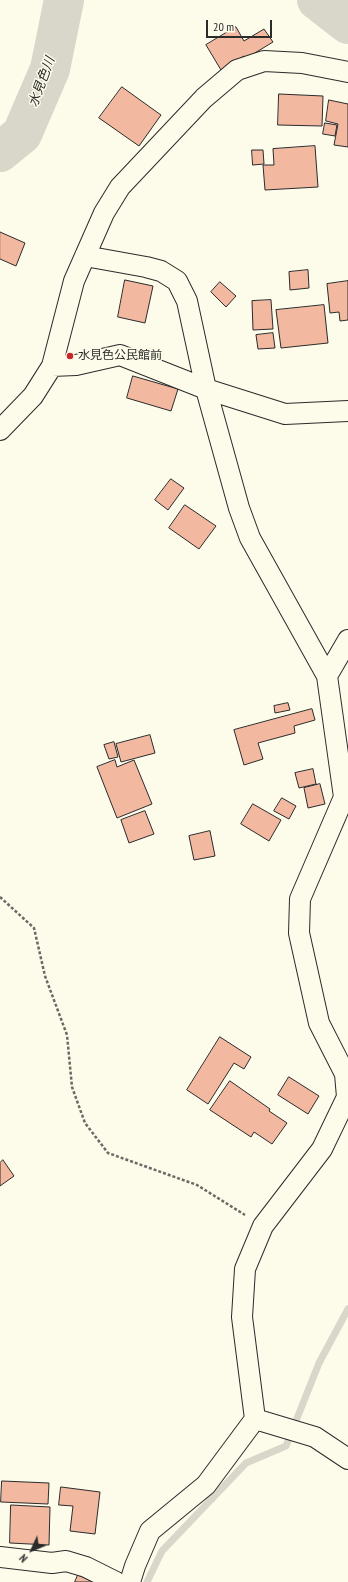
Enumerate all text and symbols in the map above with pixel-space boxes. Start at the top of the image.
scale bar [208,12,274,38]
text: 20 m [213,19,234,34]
water label: 水見色川 [26,55,58,109]
place label: 水見色公民館前 [78,349,162,363]
marker: 水見色公民館前 [65,351,75,361]
north arrow [12,1530,52,1570]
text: N [16,1551,30,1565]

